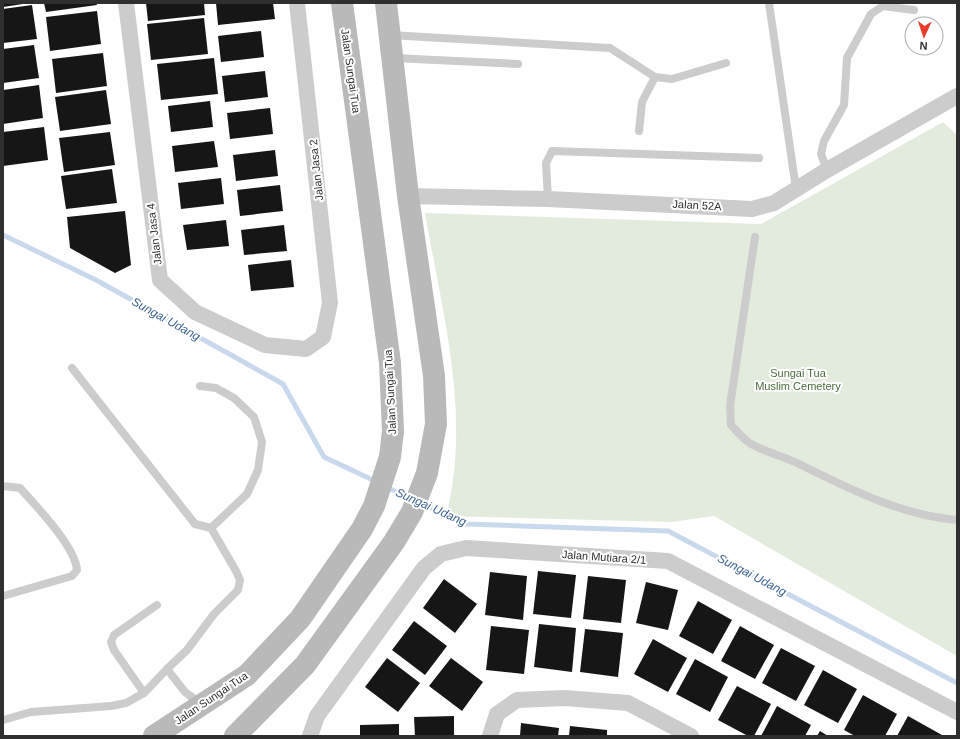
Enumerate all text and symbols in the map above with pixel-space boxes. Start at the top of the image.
north arrow [904,16,944,56]
street label: Jalan Sungai Tua [339,28,363,115]
text: N [919,40,928,52]
street label: Jalan Jasa 2 [307,139,325,201]
street label: Jalan 52A [672,198,722,212]
street label: Jalan Jasa 4 [144,203,164,265]
water label: Sungai Udang [129,294,203,344]
street label: Jalan Sungai Tua [382,348,398,435]
park label: Sungai Tua Muslim Cemetery [755,367,841,392]
water label: Sungai Udang [393,485,469,529]
street label: Jalan Mutiara 2/1 [561,548,647,566]
water label: Sungai Udang [715,551,789,599]
street label: Jalan Sungai Tua [172,669,250,727]

